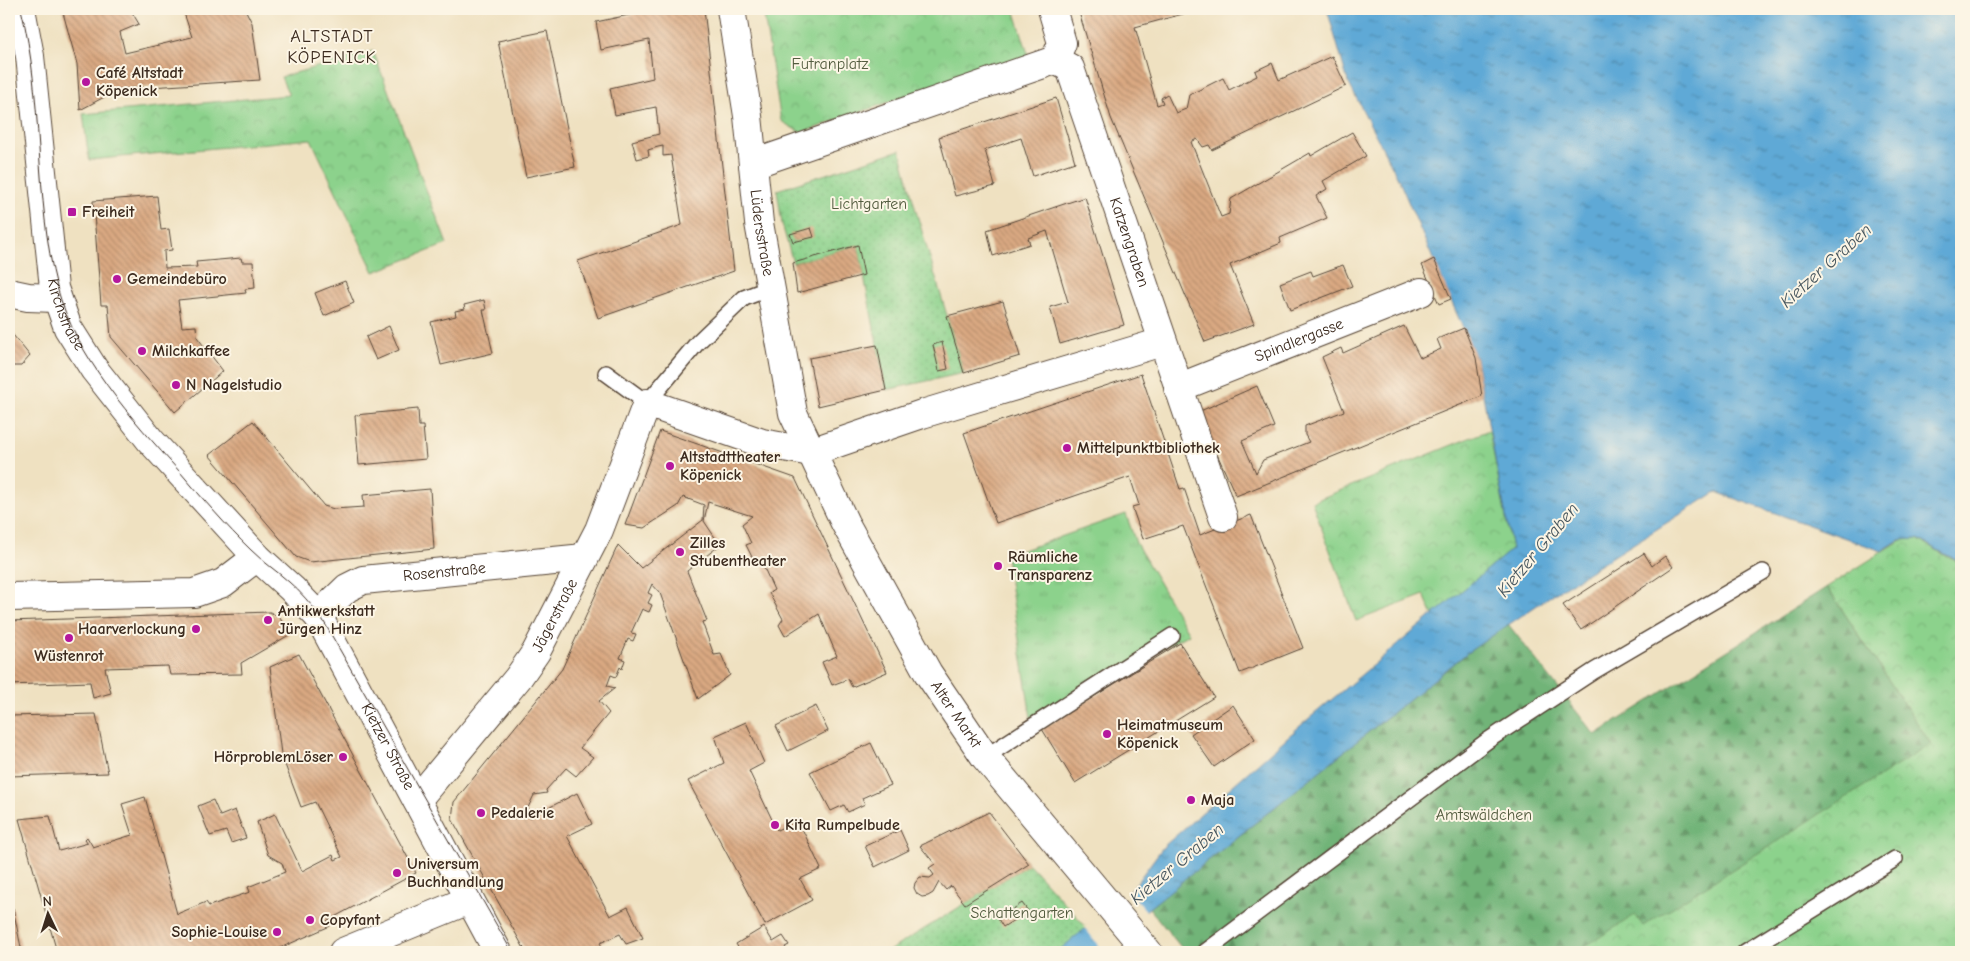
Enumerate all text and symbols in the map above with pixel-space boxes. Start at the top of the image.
district label: ALTSTADT KÖPENICK [287,26,377,68]
park label: Futranplatz [792,55,869,73]
place label: Café Altstadt Köpenick [96,64,184,100]
marker: Café Altstadt Köpenick [80,76,92,88]
street label: Lüdersstraße [747,189,777,278]
park label: Lichtgarten [831,195,907,213]
street label: Katzengraben [1106,195,1153,289]
place label: Freiheit [82,203,135,221]
marker: Freiheit [66,206,78,218]
water label: Kietzer Graben [1776,219,1876,313]
place label: Gemeindebüro [127,270,227,288]
marker: Gemeindebüro [111,273,123,285]
street label: Kirchstraße [44,278,89,354]
street label: Spindlergasse [1252,315,1346,366]
place label: Milchkaffee [152,342,230,360]
marker: Milchkaffee [136,345,148,357]
place label: N Nagelstudio [186,376,282,394]
marker: N Nagelstudio [170,379,182,391]
place label: Mittelpunktbibliothek [1077,439,1220,457]
marker: Mittelpunktbibliothek [1061,442,1073,454]
place label: Altstadttheater Köpenick [680,448,781,484]
marker: Altstadttheater Köpenick [664,460,676,472]
water label: Kietzer Graben [1493,499,1583,601]
place label: Zilles Stubentheater [690,534,787,570]
marker: Zilles Stubentheater [674,546,686,558]
place label: Räumliche Transparenz [1008,548,1092,584]
street label: Rosenstraße [402,559,487,585]
marker: Räumliche Transparenz [992,560,1004,572]
street label: Jägerstraße [528,576,581,655]
place label: Antikwerkstatt Jürgen Hinz [278,602,376,638]
marker: Antikwerkstatt Jürgen Hinz [262,614,274,626]
place label: Haarverlockung [78,620,186,638]
marker: Haarverlockung [190,623,202,635]
marker: Wüstenrot [63,632,75,644]
place label: Wüstenrot [34,647,105,665]
street label: Alter Markt [927,677,985,752]
street label: Kietzer Straße [357,700,418,793]
place label: Heimatmuseum Köpenick [1117,716,1223,752]
marker: Heimatmuseum Köpenick [1101,728,1113,740]
place label: HörproblemLöser [214,748,334,766]
marker: HörproblemLöser [337,751,349,763]
place label: Maja [1201,791,1234,809]
marker: Maja [1185,794,1197,806]
place label: Pedalerie [491,804,554,822]
park label: Amtswäldchen [1436,806,1532,824]
marker: Pedalerie [475,807,487,819]
place label: Kita Rumpelbude [785,816,900,834]
marker: Kita Rumpelbude [769,819,781,831]
water label: Kietzer Graben [1126,819,1228,909]
place label: Universum Buchhandlung [407,855,504,891]
marker: Universum Buchhandlung [391,867,403,879]
north arrow [22,888,72,938]
text: N [42,893,52,910]
park label: Schattengarten [971,904,1074,922]
place label: Copyfant [320,911,381,929]
marker: Copyfant [304,914,316,926]
place label: Sophie-Louise [172,923,267,941]
marker: Sophie-Louise [271,926,283,938]

